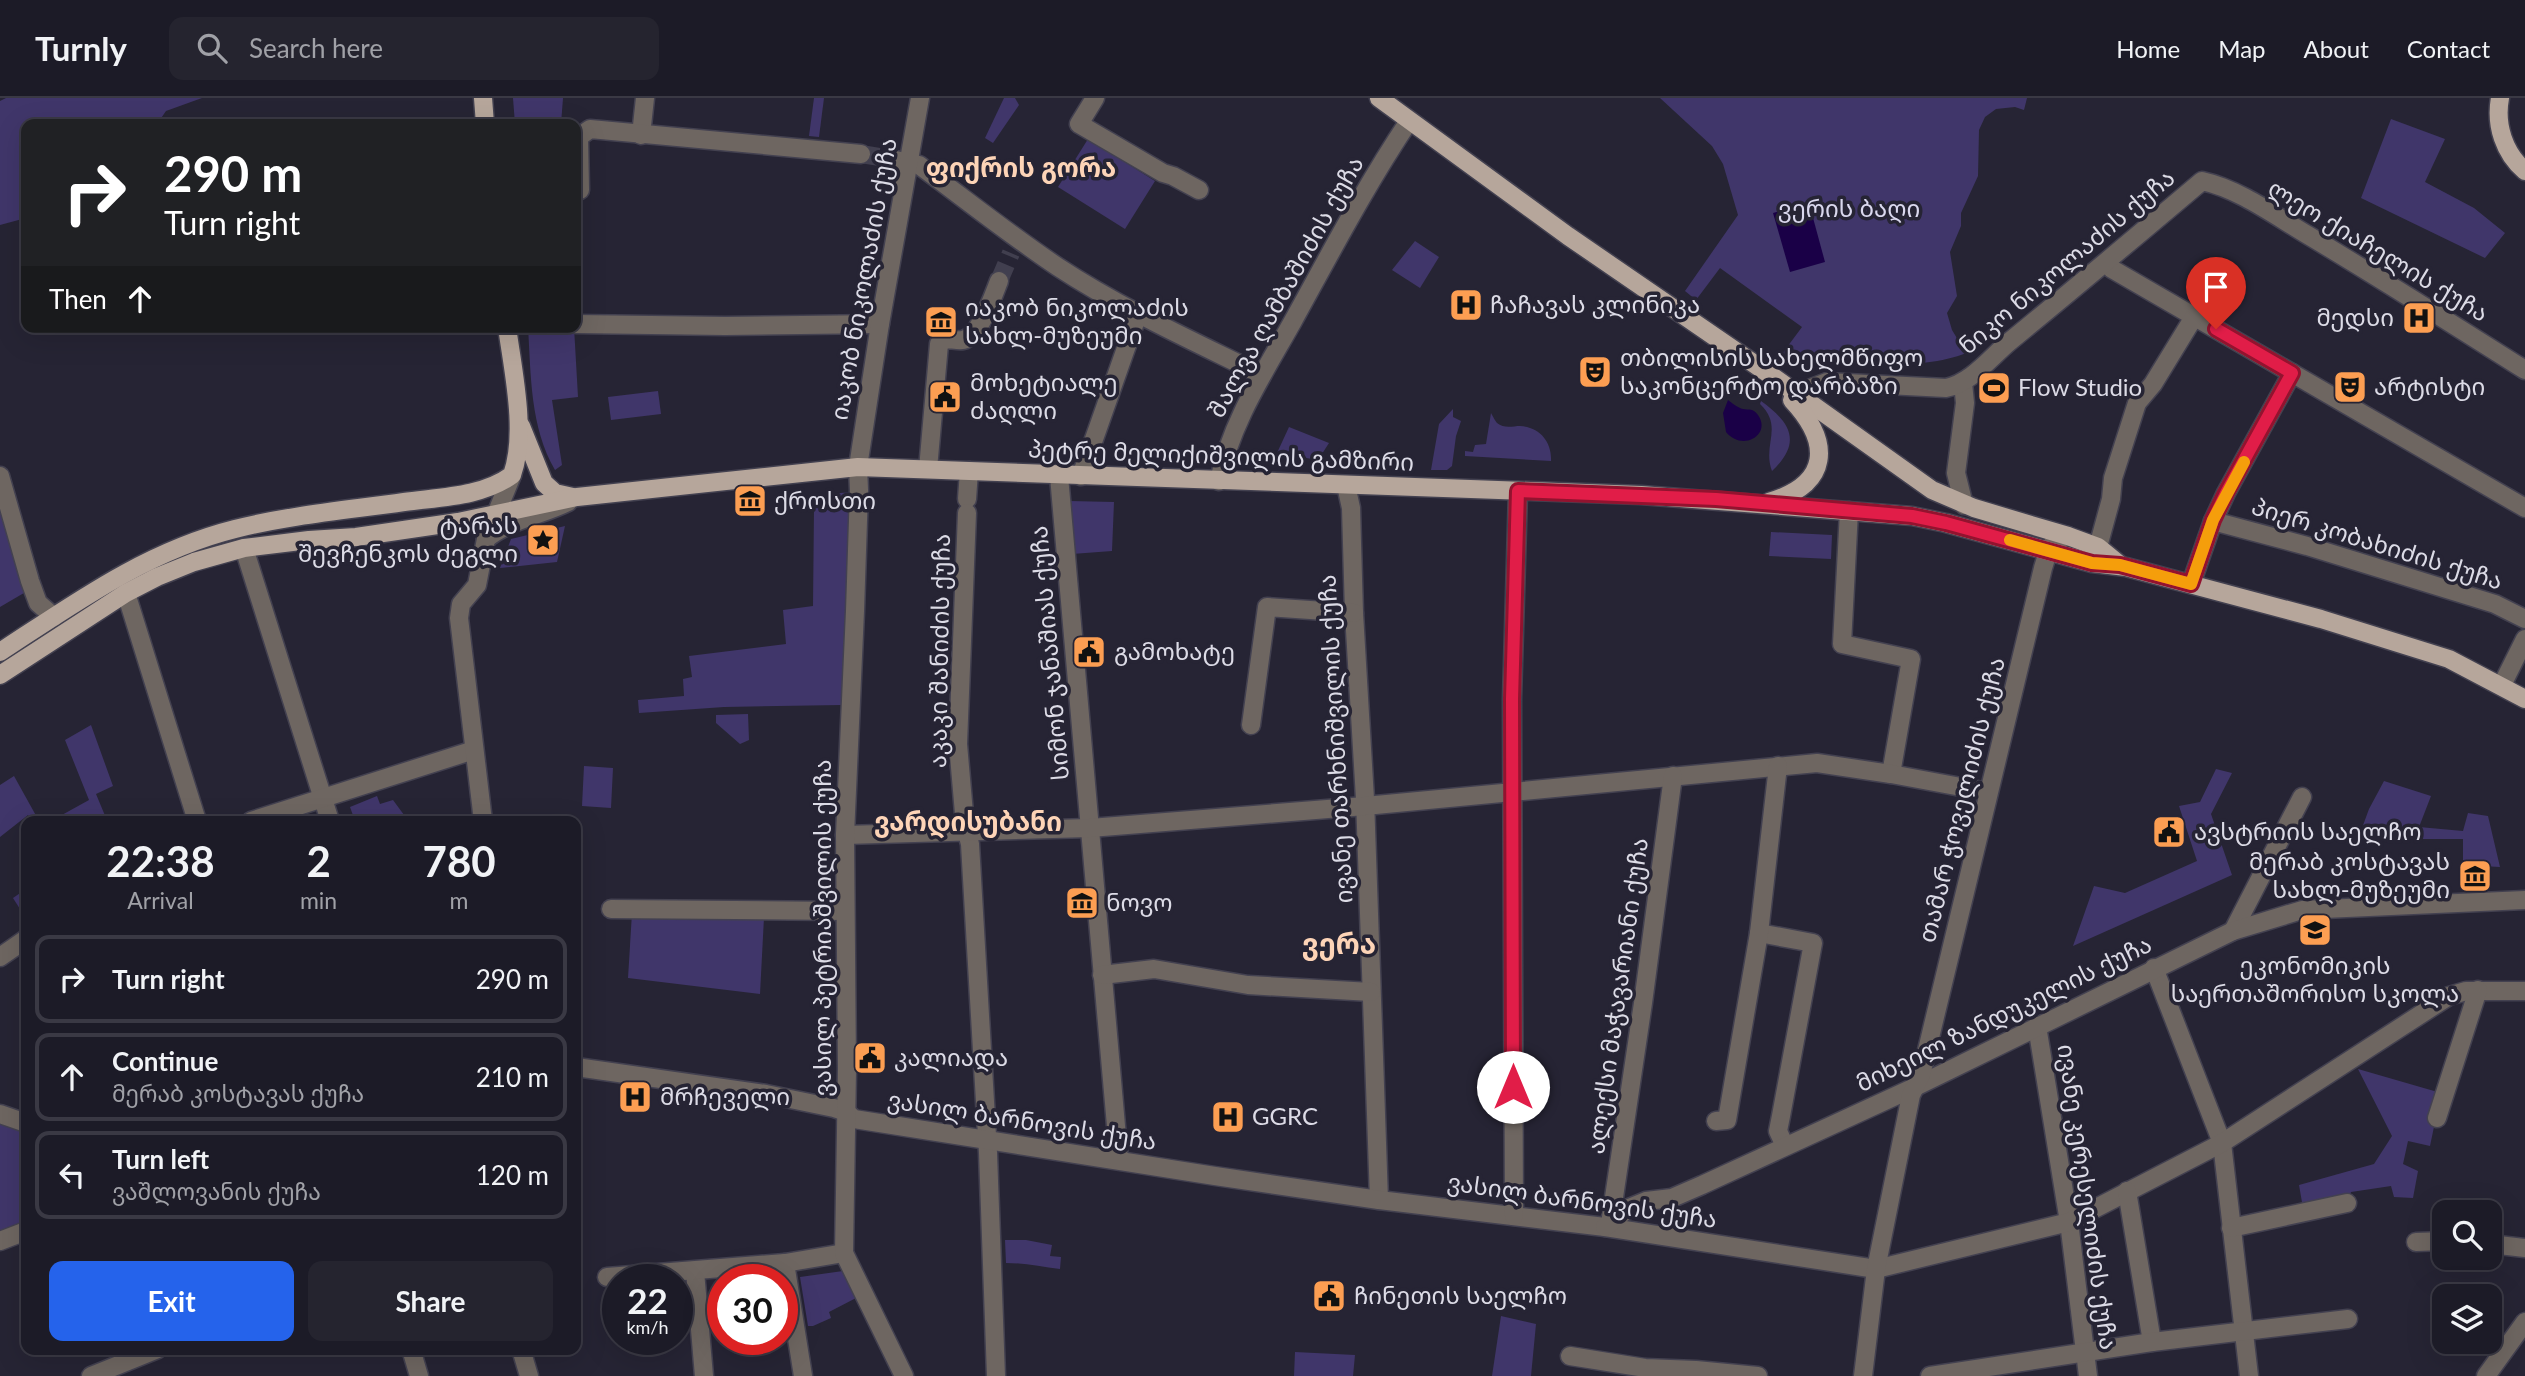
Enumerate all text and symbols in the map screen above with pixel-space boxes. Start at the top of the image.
search box [169,17,659,80]
text: Turnly [35,28,127,68]
icon: search [193,29,231,67]
text: Search here [249,32,383,64]
text: Home [2116,34,2180,63]
text: Map [2218,34,2266,63]
text: About [2304,34,2369,63]
text: Contact [2407,34,2490,63]
street label: იაკობ ნიკოლაძის ქუჩა [823,135,903,422]
text: 290 m [164,144,302,202]
icon: right [49,147,140,238]
street label: შალვა ღამბაშიძის ქუჩა [1201,150,1370,423]
district label: ფიქრის გორა [926,151,1116,184]
street label: ნიკო ნიკოლაძის ქუჩა [1952,162,2181,360]
street label: ლეო ქიაჩელის ქუჩა [2263,173,2494,328]
park label: ვერის ბაღი [1778,193,1920,224]
text: Turn right [164,203,300,242]
pin [2186,257,2246,329]
icon: arrive [2197,268,2235,306]
icon: ahead [121,280,159,318]
text: Then [49,283,107,315]
hospital icon: ჩაჩავას კლინიკა [1447,286,1485,324]
place label: ჩაჩავას კლინიკა [1490,289,1700,319]
place label: იაკობ ნიკოლაძის სახლ-მუზეუმი [965,292,1189,350]
hospital icon: მედსი [2400,299,2438,337]
place label: მედსი [2316,302,2394,332]
museum icon: იაკობ ნიკოლაძის სახლ-მუზეუმი [922,303,960,341]
place label: თბილისის სახელმწიფო საკონცერტო დარბაზი [1620,342,1923,400]
theatre icon: თბილისის სახელმწიფო საკონცერტო დარბაზი [1576,353,1614,391]
place label: მოხეტიალე ძაღლი [970,367,1118,426]
theatre icon: არტისტი [2331,368,2369,406]
sports icon: Flow Studio [1975,369,2013,407]
place label: არტისტი [2374,371,2485,401]
place label: Flow Studio [2018,372,2142,401]
public building icon: მოხეტიალე ძაღლი [926,378,964,416]
street label: პეტრე მელიქიშვილის გამზირი [1028,433,1415,477]
museum icon: ქროსთი [731,482,769,520]
place label: ქროსთი [774,485,876,515]
street label: პიერ კობახიძის ქუჩა [2248,491,2506,596]
place label: ტარას შევჩენკოს ძეგლი [298,510,518,568]
place icon: ტარას შევჩენკოს ძეგლი [524,521,562,559]
street label: სიმონ ჯანაშიას ქუჩა [1023,525,1075,782]
street label: აკაკი შანიძის ქუჩა [922,534,956,768]
street label: ივანე თარხნიშვილის ქუჩა [1311,574,1359,904]
public building icon: გამოხატე [1070,633,1108,671]
place label: გამოხატე [1114,636,1235,666]
street label: თამარ ჭოველიძის ქუჩა [1911,654,2011,946]
street label: ვასილ პეტრიაშვილის ქუჩა [807,759,837,1097]
district label: ვარდისუბანი [874,805,1062,839]
public building icon: ავსტრიის საელჩო [2150,813,2188,851]
place label: ავსტრიის საელჩო [2194,816,2422,846]
text: 22:38 [106,836,215,886]
text: 2 [306,836,331,886]
text: 780 [423,836,496,886]
street label: ალექსი მაჭავარიანი ქუჩა [1580,836,1654,1156]
place label: მერაბ კოსტავას სახლ-მუზეუმი [2249,846,2450,904]
museum icon: მერაბ კოსტავას სახლ-მუზეუმი [2456,857,2494,895]
museum icon: ნოვო [1063,884,1101,922]
text: Arrival [127,886,194,914]
text: min [300,886,337,914]
text: m [450,886,469,914]
place label: ნოვო [1106,887,1173,917]
school or university icon: ეკონომიკის საერთაშორისო სკოლა [2296,911,2334,949]
district label: ვერა [1302,926,1376,961]
street label: მიხეილ ზანდუკელის ქუჩა [1851,928,2156,1098]
place label: ეკონომიკის საერთაშორისო სკოლა [2171,950,2459,1008]
icon: right [53,960,91,998]
text: Turn right [112,963,225,995]
text: 290 m [476,963,549,995]
public building icon: კალიადა [851,1039,889,1077]
place label: კალიადა [894,1042,1008,1072]
street label: ივანე კერესელიძის ქუჩა [2052,1042,2124,1352]
text: Continue [112,1045,218,1077]
position arrow [1476,1050,1550,1124]
icon: ahead [53,1058,91,1096]
text: 210 m [476,1061,549,1093]
hospital icon: მრჩეველი [616,1078,654,1116]
text: მერაბ კოსტავას ქუჩა [112,1079,364,1107]
place label: მრჩეველი [660,1081,790,1111]
street label: ვასილ ბარნოვის ქუჩა [885,1084,1159,1156]
hospital icon: GGRC [1209,1098,1247,1136]
place label: GGRC [1252,1101,1318,1130]
text: Turn left [112,1143,209,1175]
icon: left [53,1156,91,1194]
text: 120 m [476,1159,549,1191]
street label: ვასილ ბარნოვის ქუჩა [1445,1166,1719,1234]
text: ვაშლოვანის ქუჩა [112,1177,321,1205]
map controls [2432,1200,2502,1354]
button: search [2432,1200,2502,1270]
button: Exit [49,1261,294,1341]
button: Share [308,1261,553,1341]
speed limit sign: 30 [707,1264,798,1355]
public building icon: ჩინეთის საელჩო [1310,1277,1348,1315]
text: 22 [627,1279,668,1321]
place label: ჩინეთის საელჩო [1354,1280,1567,1310]
button: layers [2432,1284,2502,1354]
text: km/h [626,1316,669,1338]

